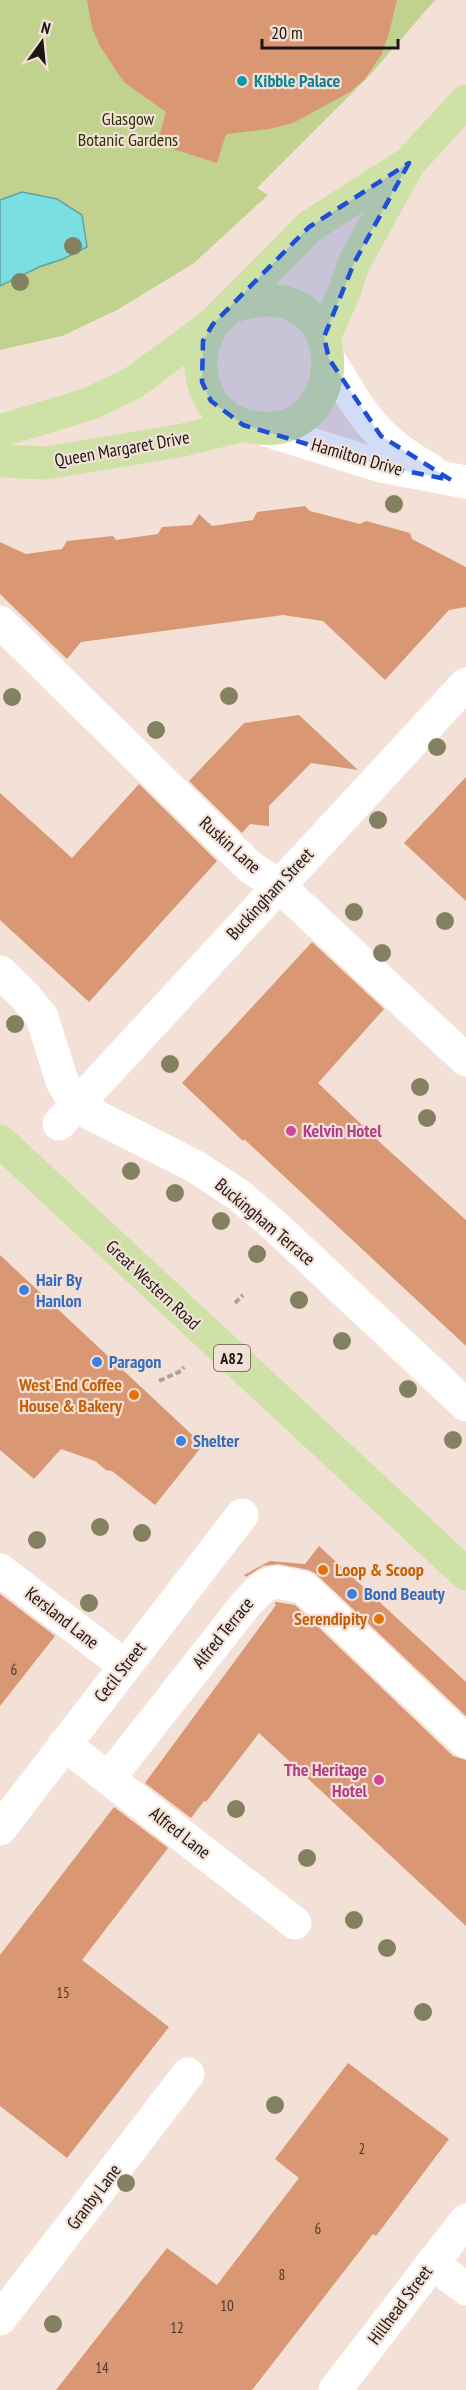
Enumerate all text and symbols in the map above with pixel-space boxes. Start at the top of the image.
north arrow [12,12,72,72]
scale bar [262,12,398,50]
text: N [39,17,53,38]
text: 20 m [271,21,303,44]
place label: Kibble Palace [254,69,341,92]
marker: Kibble Palace [235,74,249,88]
park label: Glasgow Botanic Gardens [78,107,178,151]
street label: Queen Margaret Drive [53,425,191,472]
street label: Hamilton Drive [309,433,405,480]
street label: Ruskin Lane [195,811,266,878]
street label: Buckingham Street [221,843,318,944]
place label: Kelvin Hotel [303,1119,382,1142]
marker: Kelvin Hotel [284,1124,298,1138]
street label: Buckingham Terrace [211,1173,320,1270]
street label: Great Western Road [101,1235,206,1334]
place label: Hair By Hanlon [36,1268,83,1312]
marker: Hair By Hanlon [17,1283,31,1297]
road number: A82 [214,1345,250,1371]
place label: Paragon [109,1350,161,1373]
marker: Paragon [90,1355,104,1369]
place label: West End Coffee House & Bakery [18,1373,123,1417]
marker: West End Coffee House & Bakery [127,1388,141,1402]
place label: Shelter [193,1429,240,1452]
marker: Shelter [174,1434,188,1448]
place label: Loop & Scoop [335,1558,424,1581]
marker: Loop & Scoop [316,1563,330,1577]
street label: Kersland Lane [21,1582,104,1654]
place label: Bond Beauty [364,1582,445,1605]
marker: Bond Beauty [345,1587,359,1601]
street label: Alfred Terrace [187,1592,258,1673]
place label: Serendipity [294,1607,368,1630]
marker: Serendipity [372,1612,386,1626]
street label: Cecil Street [89,1637,150,1707]
house number: 6 [11,1660,18,1679]
place label: The Heritage Hotel [284,1758,368,1802]
marker: The Heritage Hotel [372,1773,386,1787]
street label: Alfred Lane [145,1802,215,1864]
house number: 15 [56,1983,70,2002]
house number: 2 [359,2139,365,2158]
street label: Granby Lane [61,2159,126,2234]
house number: 6 [315,2219,322,2238]
street label: Hillhead Street [362,2260,437,2349]
house number: 8 [279,2265,285,2284]
house number: 10 [220,2296,234,2315]
house number: 12 [170,2318,184,2337]
house number: 14 [95,2358,109,2377]

